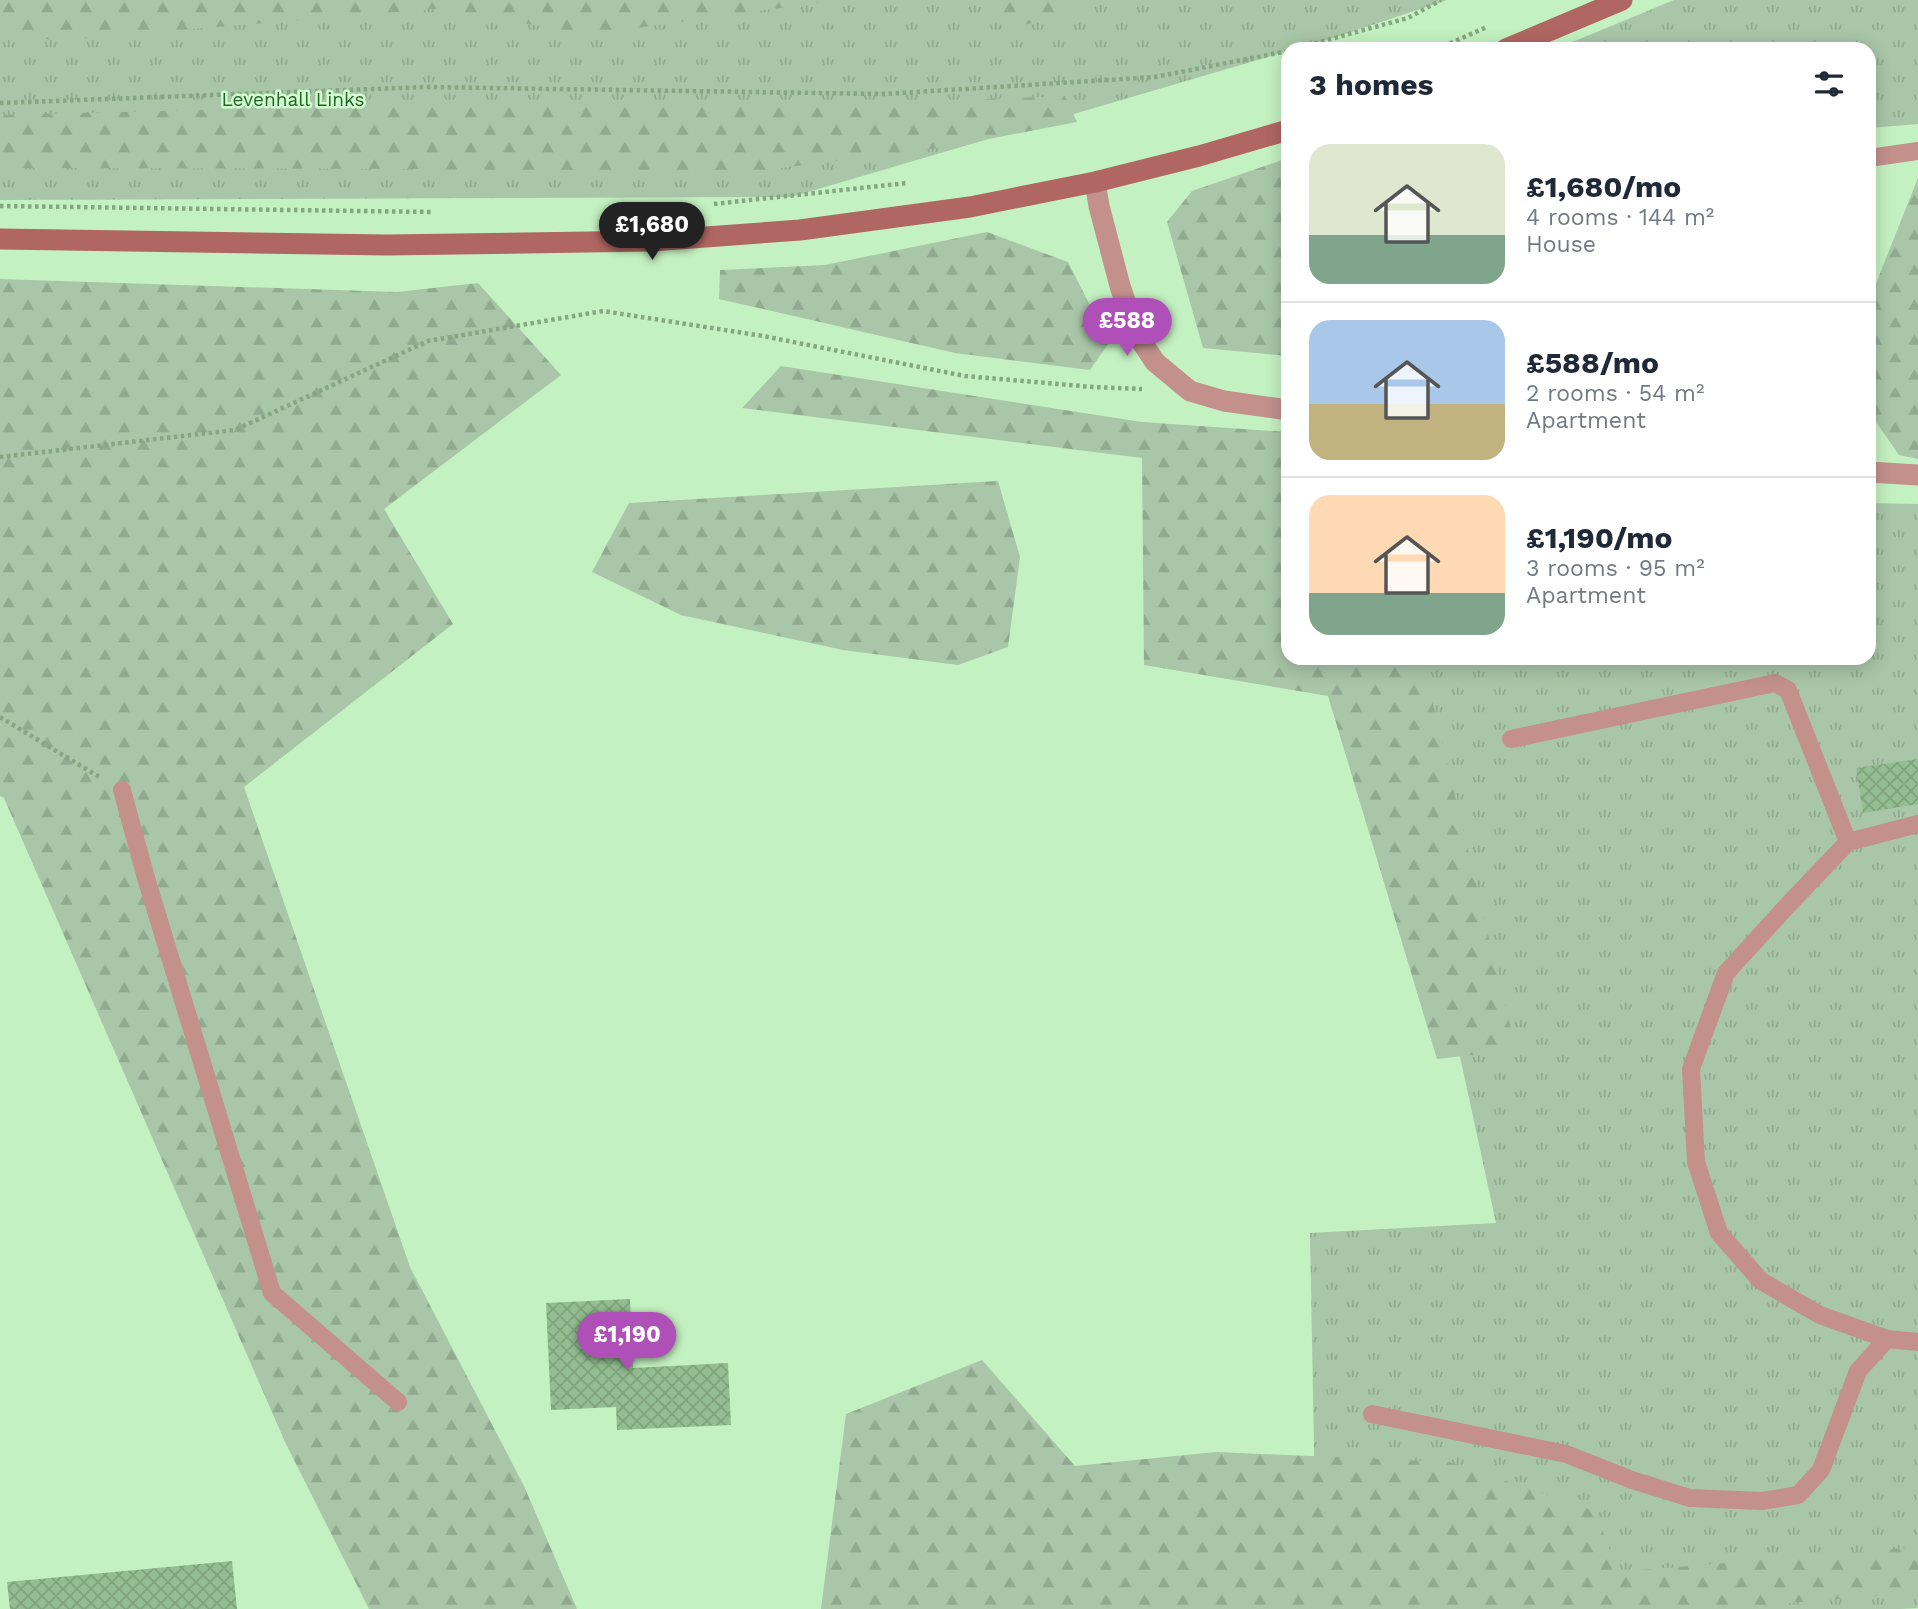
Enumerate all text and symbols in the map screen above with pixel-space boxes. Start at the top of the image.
icon: filters [1810,65,1848,103]
text: 3 homes [1309,67,1434,102]
park label: Levenhall Links [221,88,365,111]
text: £1,680/mo [1526,169,1681,204]
icon: home [1365,172,1449,256]
pin: £1,680 [595,202,709,262]
text: 4 rooms · 144 m² [1526,204,1714,231]
text: £1,680 [615,211,689,238]
text: House [1526,231,1596,258]
pin: £588 [1086,298,1168,358]
text: £588 [1099,307,1155,334]
text: £588/mo [1526,345,1659,380]
icon: home [1365,348,1449,432]
text: 2 rooms · 54 m² [1526,380,1704,407]
text: Apartment [1526,407,1646,434]
text: £1,190/mo [1526,520,1672,555]
icon: home [1365,523,1449,607]
text: 3 rooms · 95 m² [1526,555,1705,582]
text: Apartment [1526,582,1646,609]
pin: £1,190 [570,1312,684,1372]
text: £1,190 [593,1321,661,1348]

